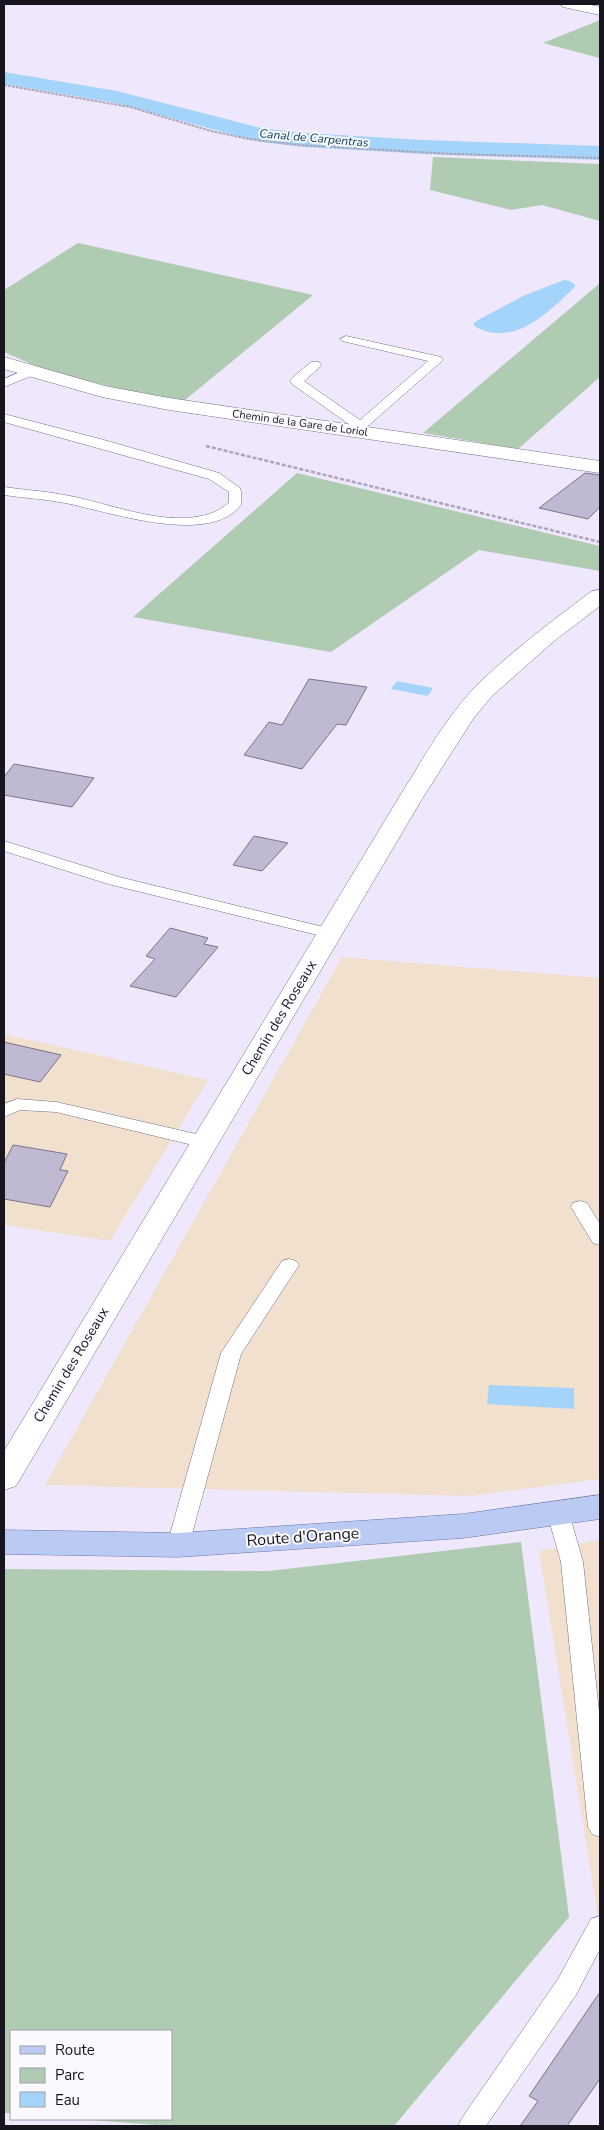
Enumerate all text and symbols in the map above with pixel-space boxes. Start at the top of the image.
water label: Canal de Carpentras [259,125,370,151]
street label: Chemin de la Gare de Loriol [231,406,370,440]
street label: Chemin des Roseaux [237,956,321,1079]
street label: Chemin des Roseaux [29,1303,113,1426]
street label: Route d'Orange [246,1522,360,1552]
legend [10,2030,172,2120]
text: Route [55,2040,95,2060]
text: Parc [55,2065,84,2085]
text: Eau [55,2090,80,2110]

